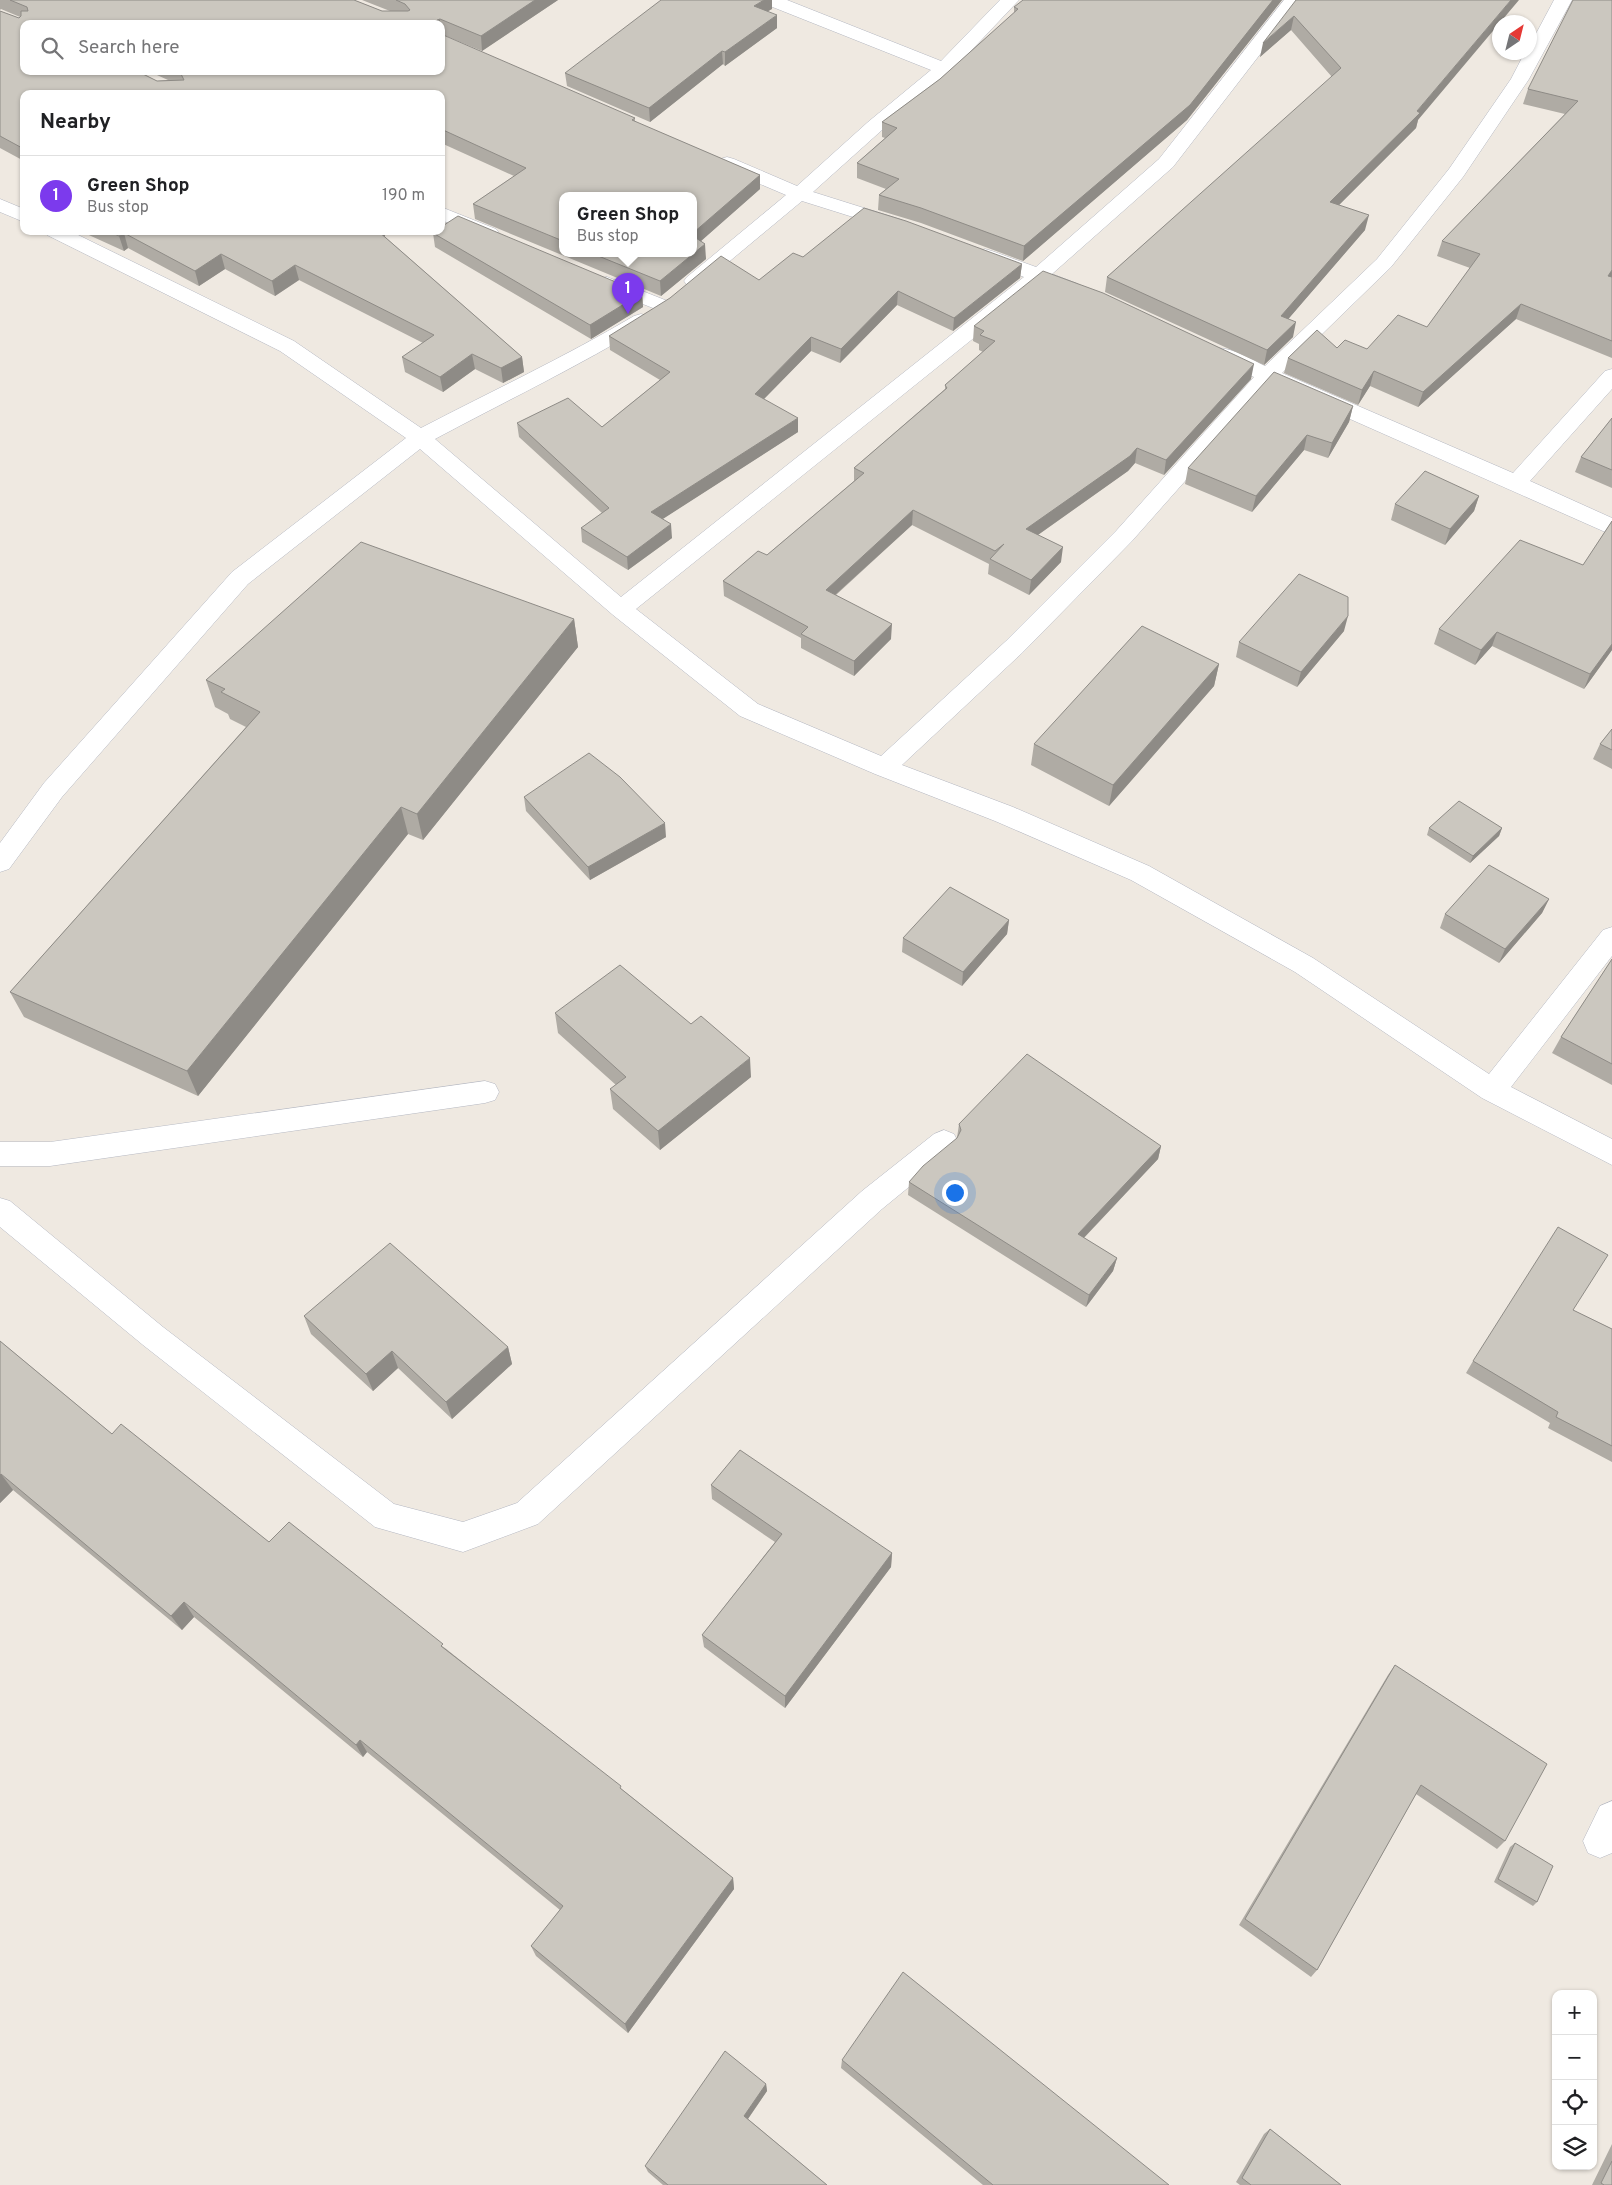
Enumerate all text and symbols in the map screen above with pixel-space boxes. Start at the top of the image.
north arrow [1492,15,1537,60]
search box [20,20,445,75]
icon: search [38,34,66,62]
text: Search here [78,36,180,60]
text: Nearby [40,109,111,136]
text: Green Shop [87,174,190,198]
text: 1 [53,186,59,206]
text: 190 m [382,186,425,206]
popup [559,192,697,257]
text: Bus stop [87,198,149,218]
text: Green Shop [577,203,679,227]
text: Bus stop [577,227,639,247]
pin: 1 [612,273,644,314]
your location [942,1180,968,1206]
map controls [1552,1990,1597,2170]
button: + [1552,1990,1597,2035]
button: − [1552,2035,1597,2080]
button: locate [1552,2080,1597,2125]
button: layers [1552,2125,1597,2170]

